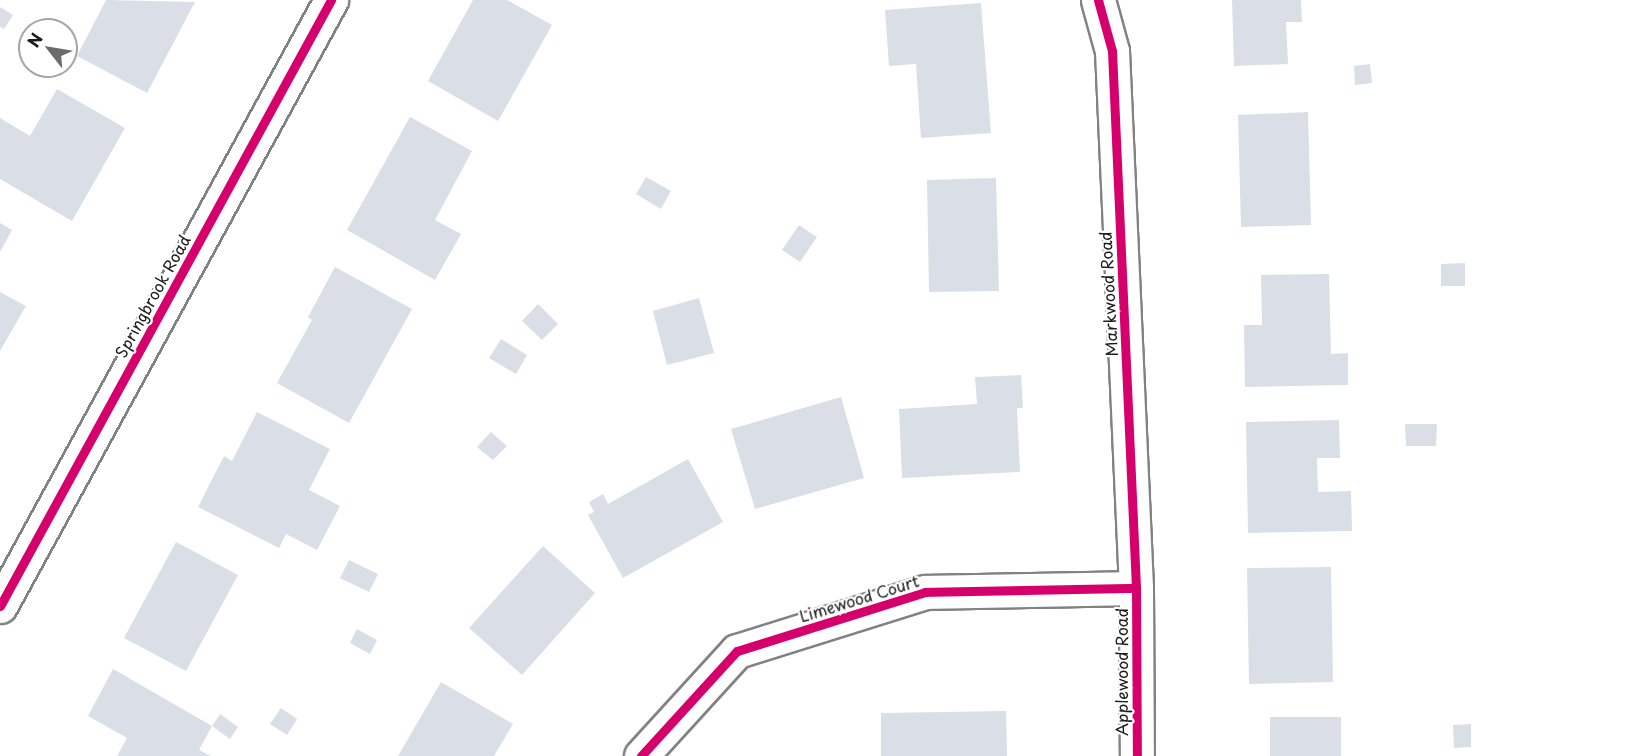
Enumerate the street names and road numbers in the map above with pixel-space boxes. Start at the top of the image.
street label: Markwood Road [1095,231,1121,357]
street label: Springbrook Road [110,232,194,360]
street label: Limewood Court [797,571,921,625]
street label: Applewood Road [1111,608,1131,736]

